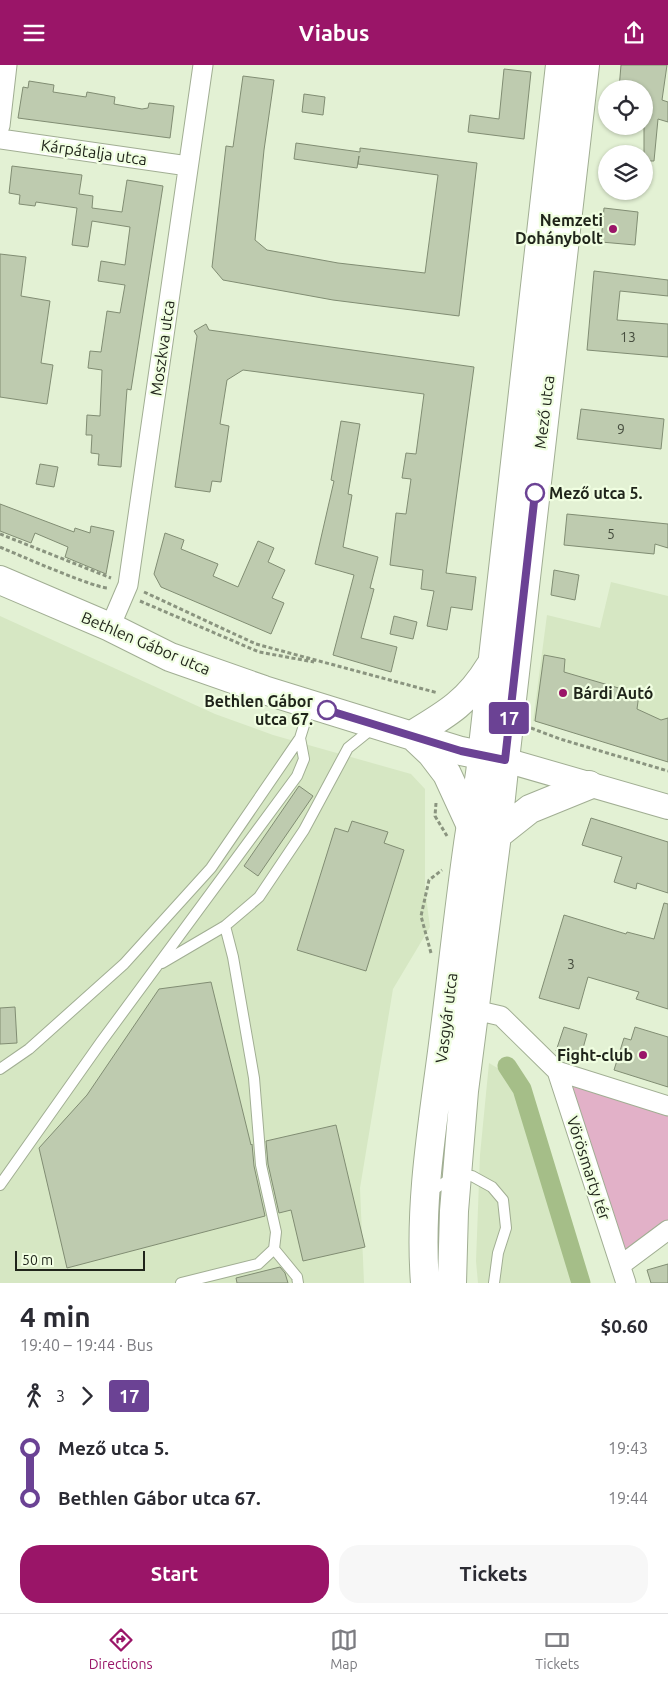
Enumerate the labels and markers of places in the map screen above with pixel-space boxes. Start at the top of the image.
place label: Nemzeti Dohánybolt [515,211,603,247]
marker: Nemzeti Dohánybolt [607,223,619,235]
marker: Mező utca 5. [525,483,545,503]
place label: Mező utca 5. [549,484,643,502]
place label: Bárdi Autó [573,684,653,702]
marker: Bárdi Autó [557,687,569,699]
place label: Bethlen Gábor utca 67. [204,692,313,728]
marker: Bethlen Gábor utca 67. [317,700,337,720]
place label: Fight-club [557,1046,633,1064]
marker: Fight-club [637,1049,649,1061]

